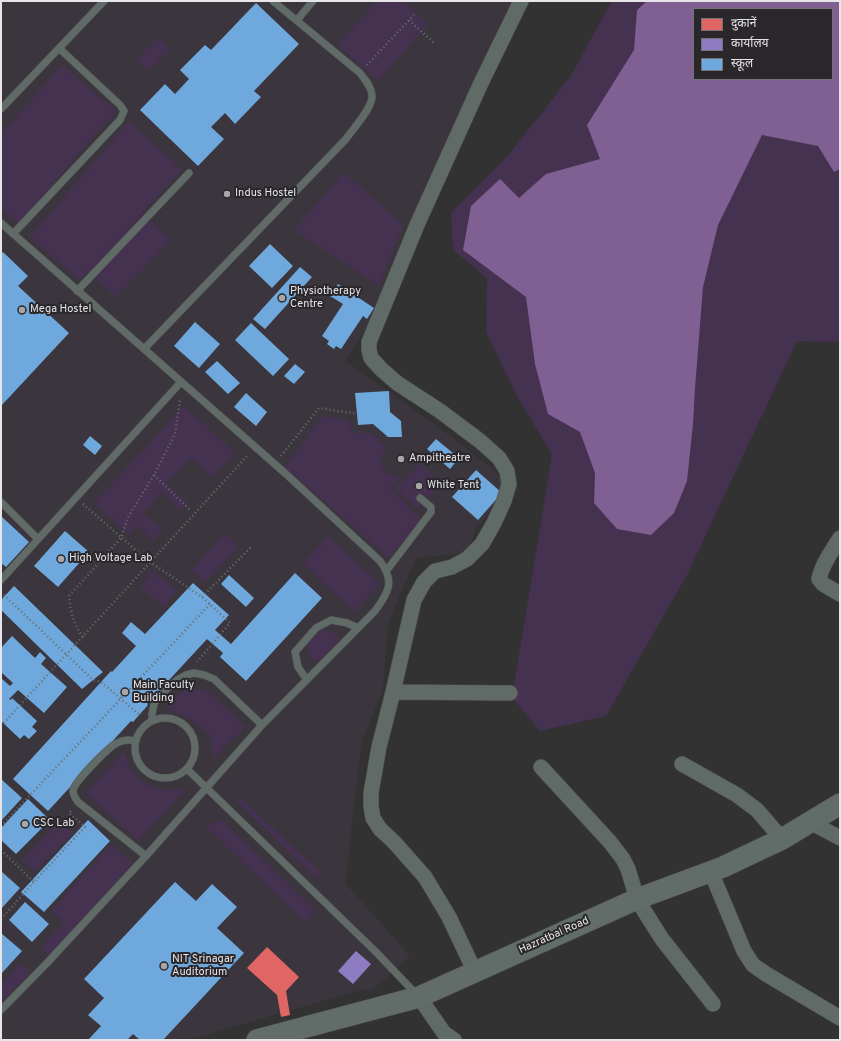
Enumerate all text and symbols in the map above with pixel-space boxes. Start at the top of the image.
legend [693,8,833,80]
text: दुकानें [731,16,756,32]
text: कार्यालय [731,36,769,52]
text: स्कूल [731,56,753,72]
place label: Indus Hostel [235,187,296,201]
marker: Indus Hostel [222,189,232,199]
place label: Physiotherapy Centre [290,285,361,311]
marker: Physiotherapy Centre [277,293,287,303]
place label: Mega Hostel [30,303,91,317]
marker: Mega Hostel [17,305,27,315]
place label: Ampitheatre [409,452,470,466]
marker: Ampitheatre [396,454,406,464]
place label: White Tent [427,479,479,493]
marker: White Tent [414,481,424,491]
place label: High Voltage Lab [69,552,152,566]
marker: High Voltage Lab [56,554,66,564]
place label: Main Faculty Building [133,679,194,705]
marker: Main Faculty Building [120,687,130,697]
place label: CSC Lab [33,817,74,831]
marker: CSC Lab [20,819,30,829]
street label: Hazratbal Road [517,915,591,957]
place label: NIT Srinagar Auditorium [172,953,234,979]
marker: NIT Srinagar Auditorium [159,961,169,971]

